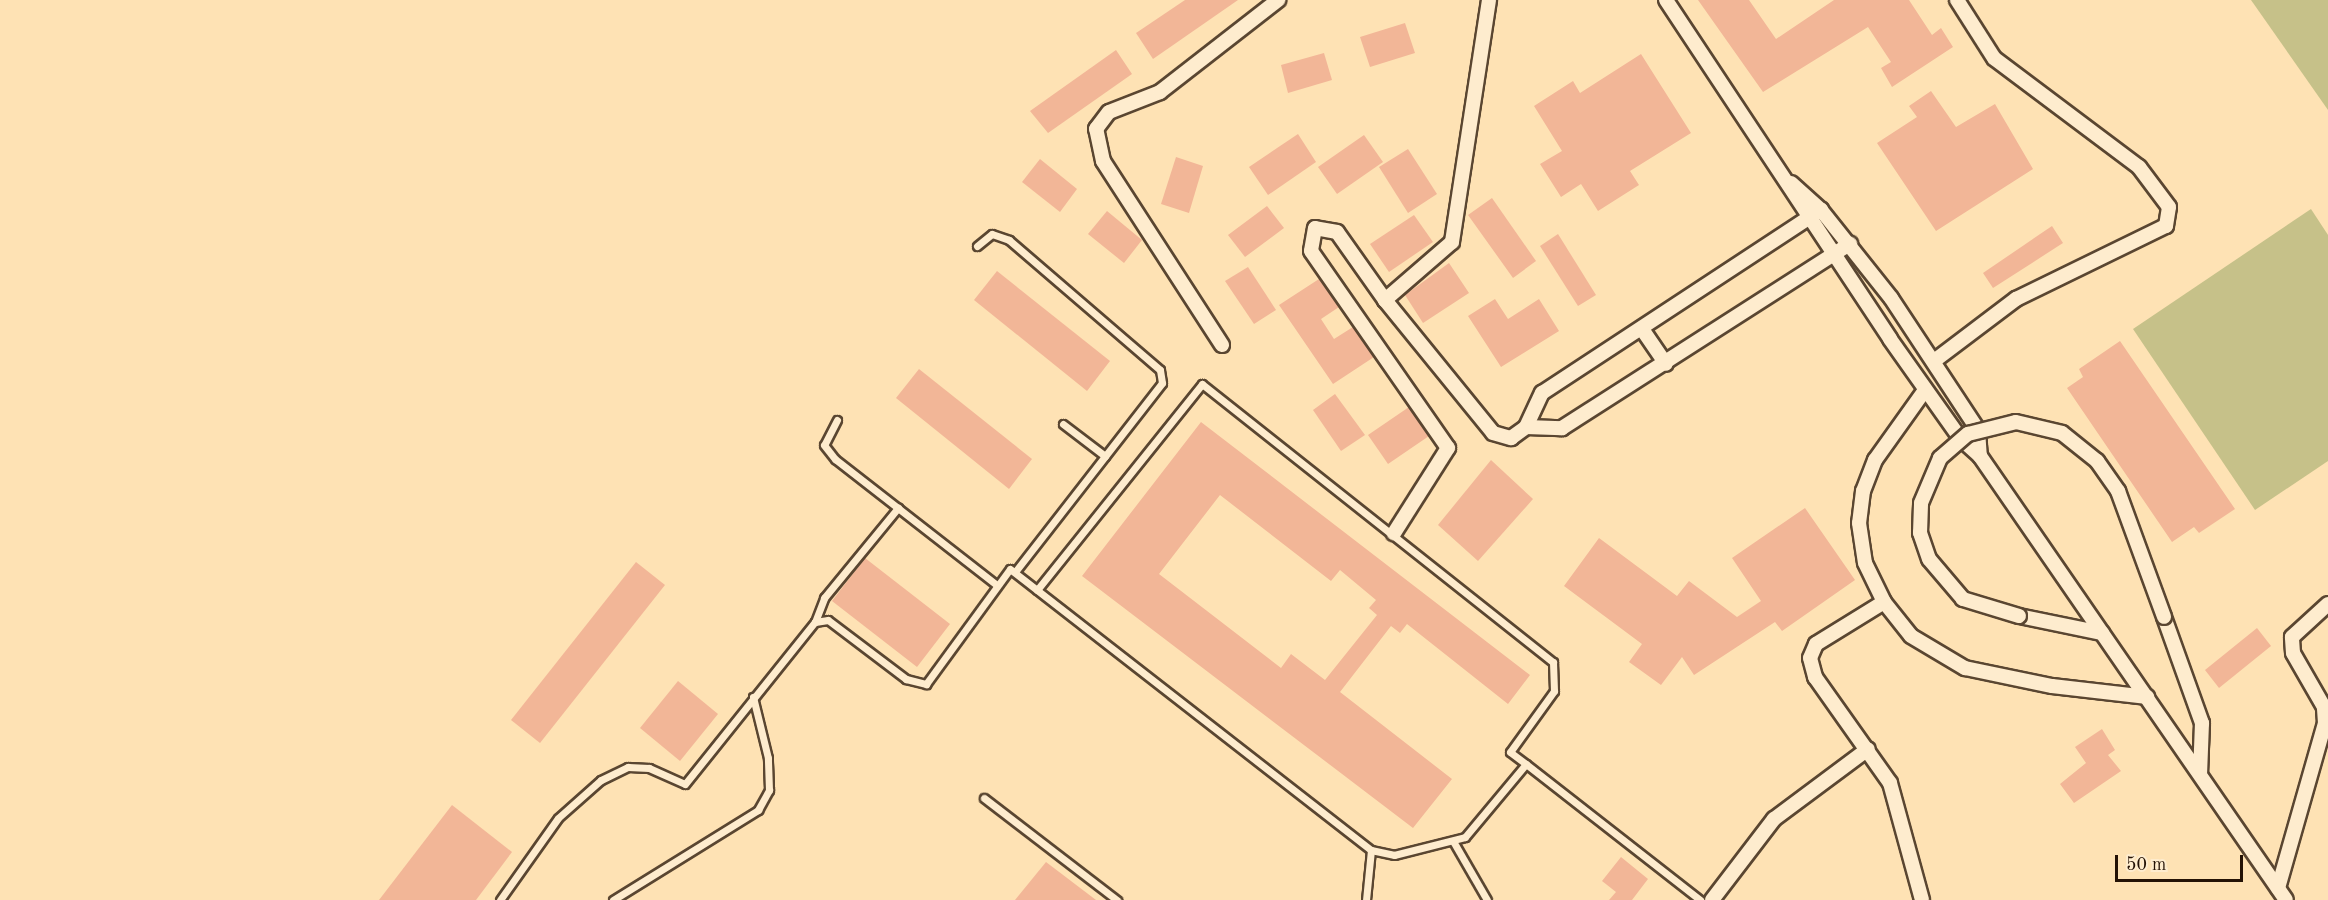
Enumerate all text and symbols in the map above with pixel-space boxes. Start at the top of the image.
scale bar [2118,843,2246,881]
text: 50 m [2126,856,2166,874]

